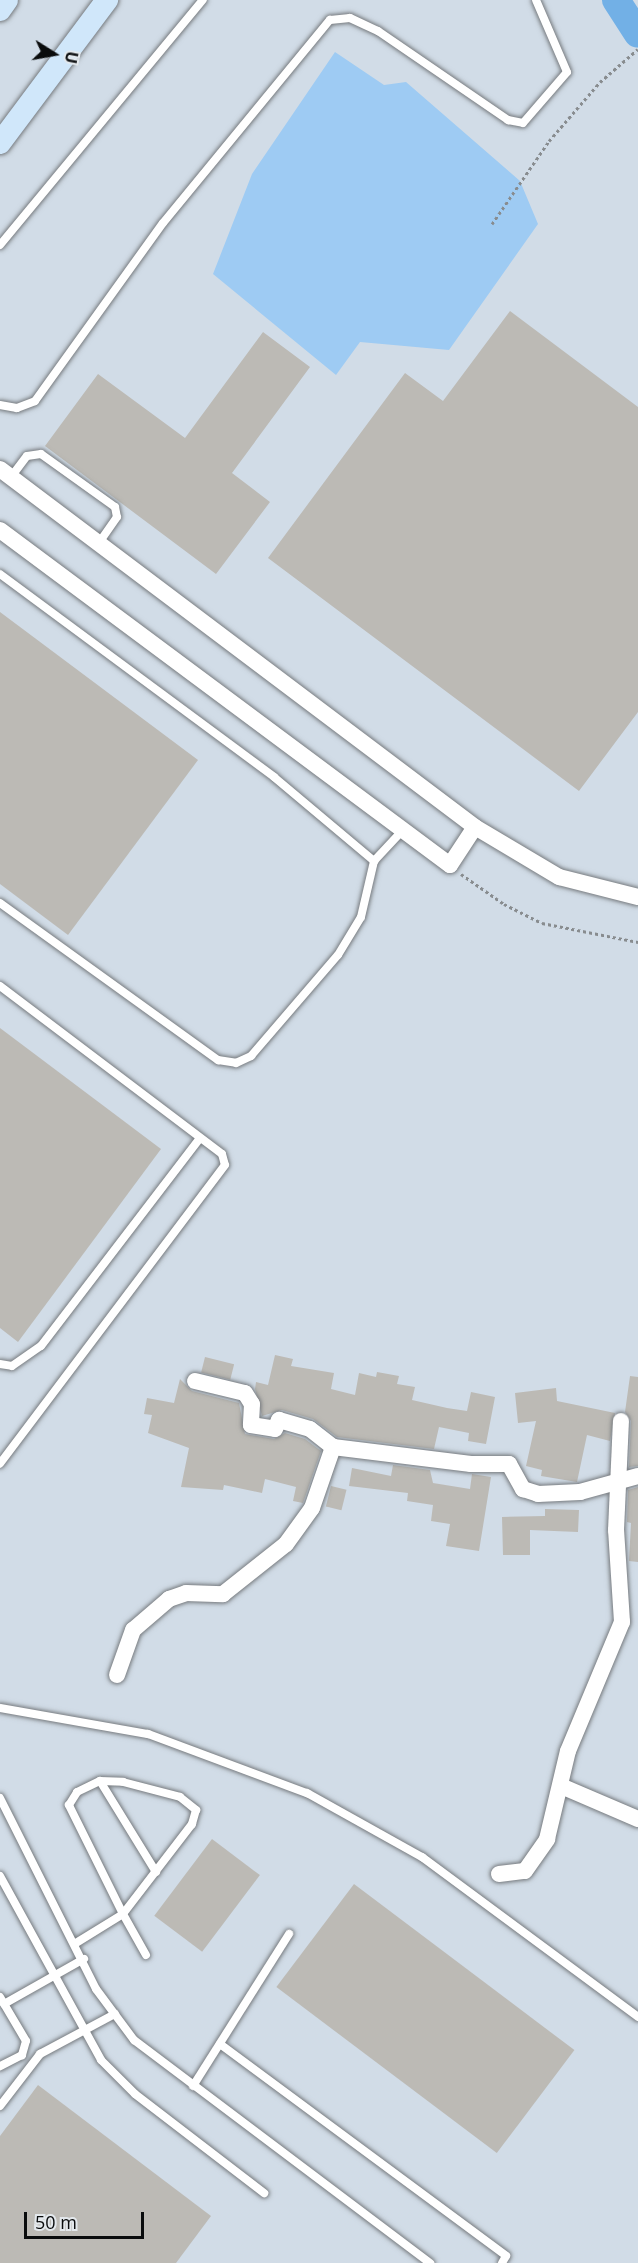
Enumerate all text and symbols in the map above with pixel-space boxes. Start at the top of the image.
north arrow [24,24,84,84]
text: U [60,49,84,65]
scale bar [27,2200,147,2238]
text: 50 m [35,2210,77,2234]

